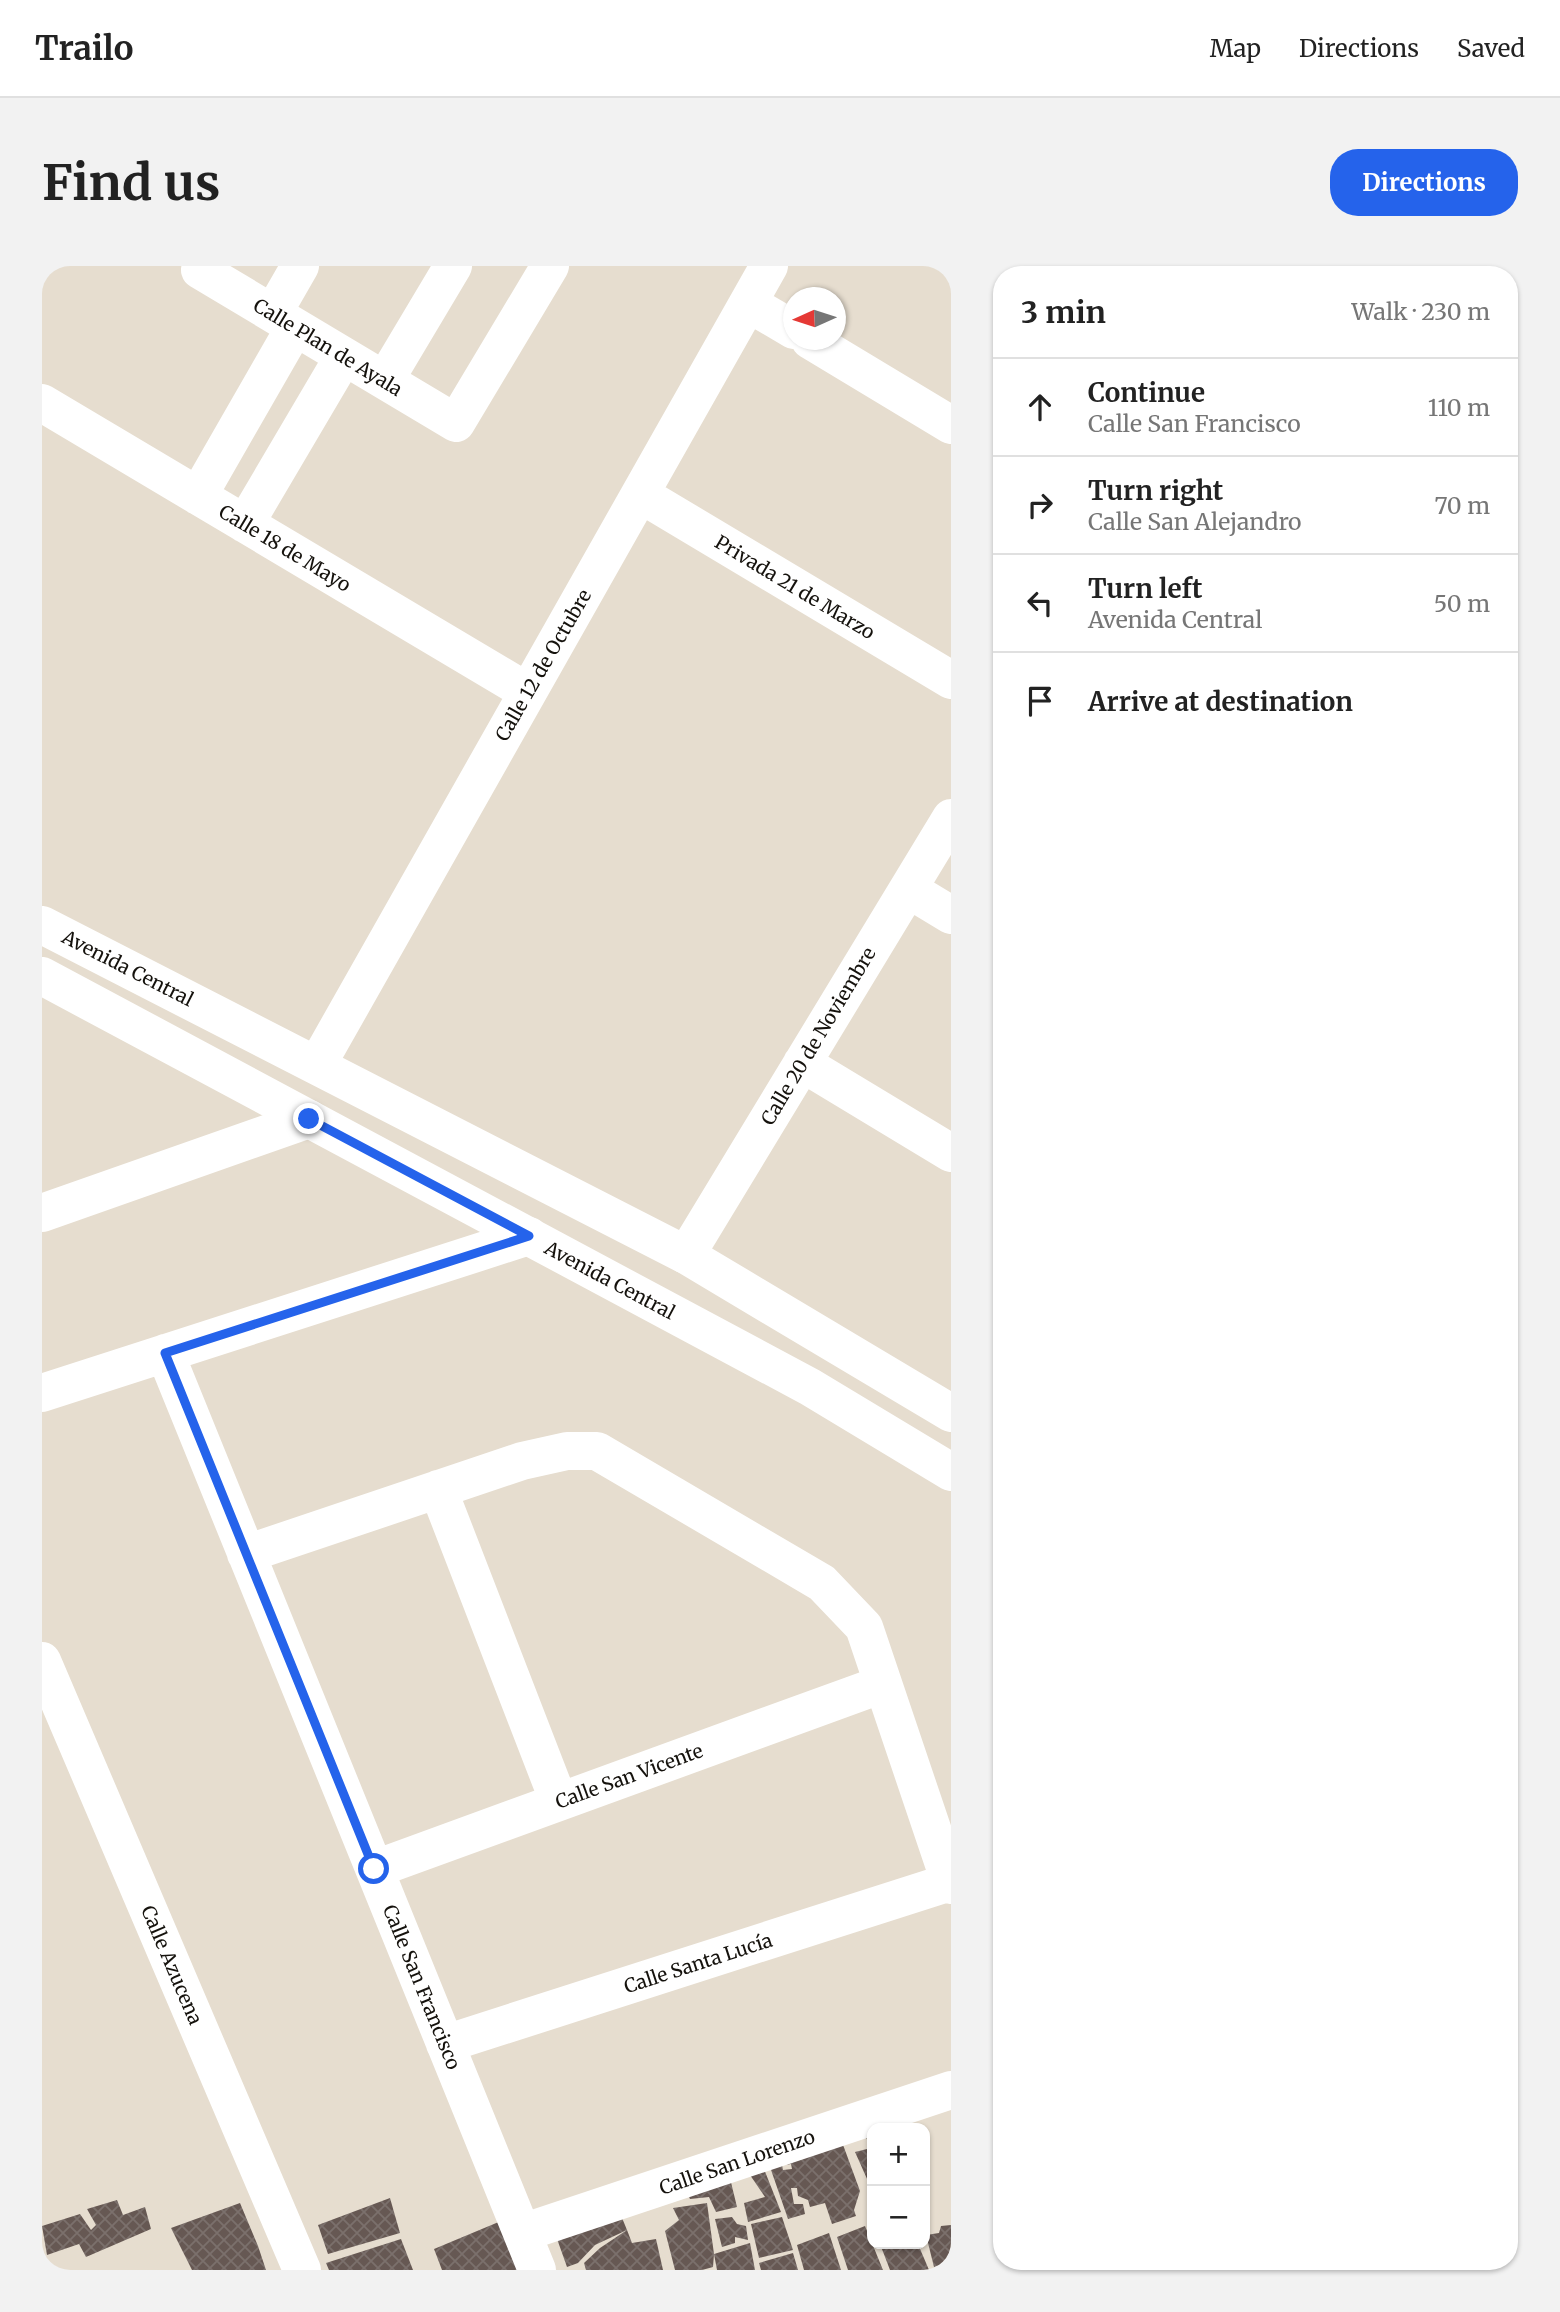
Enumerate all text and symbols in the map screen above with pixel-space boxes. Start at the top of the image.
text: Trailo [35,28,133,69]
text: Map [1210,33,1261,64]
text: Directions [1299,33,1419,64]
text: Saved [1457,33,1525,64]
button: Directions [1330,149,1518,216]
text: Find us [42,152,220,213]
north arrow [783,287,846,350]
street label: Calle Plan de Ayala [249,293,407,401]
text: 3 min [1021,293,1106,331]
text: Walk · 230 m [1351,297,1490,326]
text: Continue [1088,376,1205,409]
icon: ahead [1021,388,1059,426]
text: 110 m [1428,393,1490,422]
text: Calle San Francisco [1088,409,1301,438]
text: Turn right [1088,474,1223,507]
icon: right [1021,486,1059,524]
text: 70 m [1434,491,1490,520]
street label: Calle 18 de Mayo [215,499,355,597]
text: Calle San Alejandro [1088,507,1302,536]
street label: Privada 21 de Marzo [711,530,879,644]
text: Turn left [1088,572,1202,605]
icon: left [1021,584,1059,622]
street label: Calle 12 de Octubre [490,585,596,745]
text: 50 m [1434,589,1490,618]
text: Avenida Central [1088,605,1262,634]
icon: arrive [1021,682,1059,720]
text: Arrive at destination [1088,685,1353,718]
street label: Avenida Central [57,924,198,1011]
street label: Calle 20 de Noviembre [755,943,881,1129]
route end [293,1103,324,1134]
street label: Avenida Central [540,1235,679,1324]
street label: Calle San Vicente [552,1738,706,1814]
route start [358,1853,389,1884]
street label: Calle San Francisco [378,1901,466,2073]
street label: Calle Azucena [136,1902,208,2028]
street label: Calle Santa Lucía [621,1928,775,1998]
map controls [867,2123,930,2249]
button: + [867,2123,930,2186]
street label: Calle San Lorenzo [656,2124,818,2200]
button: − [867,2186,930,2249]

